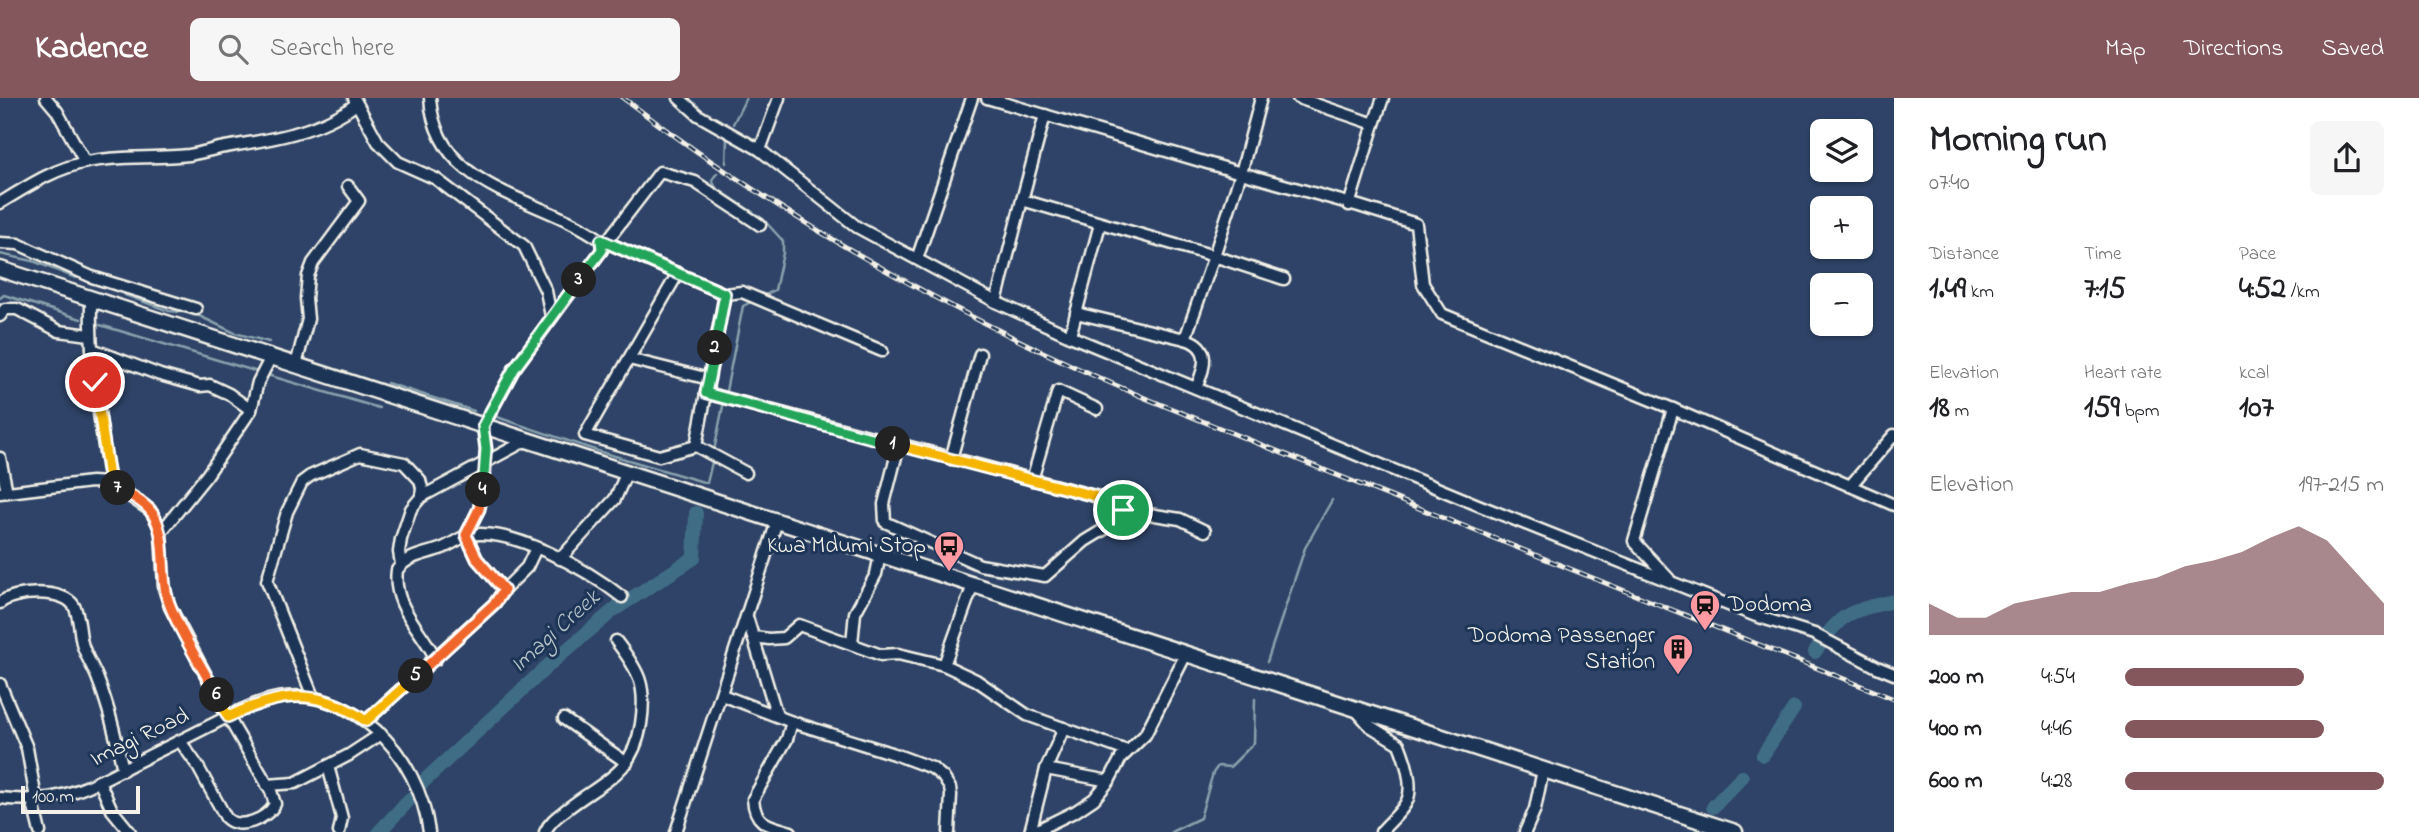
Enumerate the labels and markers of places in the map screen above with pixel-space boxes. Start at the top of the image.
pin: 3 [562,262,596,298]
pin: 2 [698,330,732,366]
pin [65,352,125,412]
pin: 1 [876,426,910,462]
pin: 7 [100,470,136,506]
pin: 4 [466,472,500,508]
pin [1093,480,1153,540]
bus stop icon: Kwa Mdumi Stop [932,529,966,573]
place label: Kwa Mdumi Stop [767,530,926,563]
station icon: Dodoma [1688,588,1722,632]
place label: Dodoma [1727,589,1812,622]
place label: Dodoma Passenger Station [1467,620,1656,679]
building icon: Dodoma Passenger Station [1661,632,1695,676]
pin: 5 [398,658,434,694]
pin: 6 [200,678,234,712]

